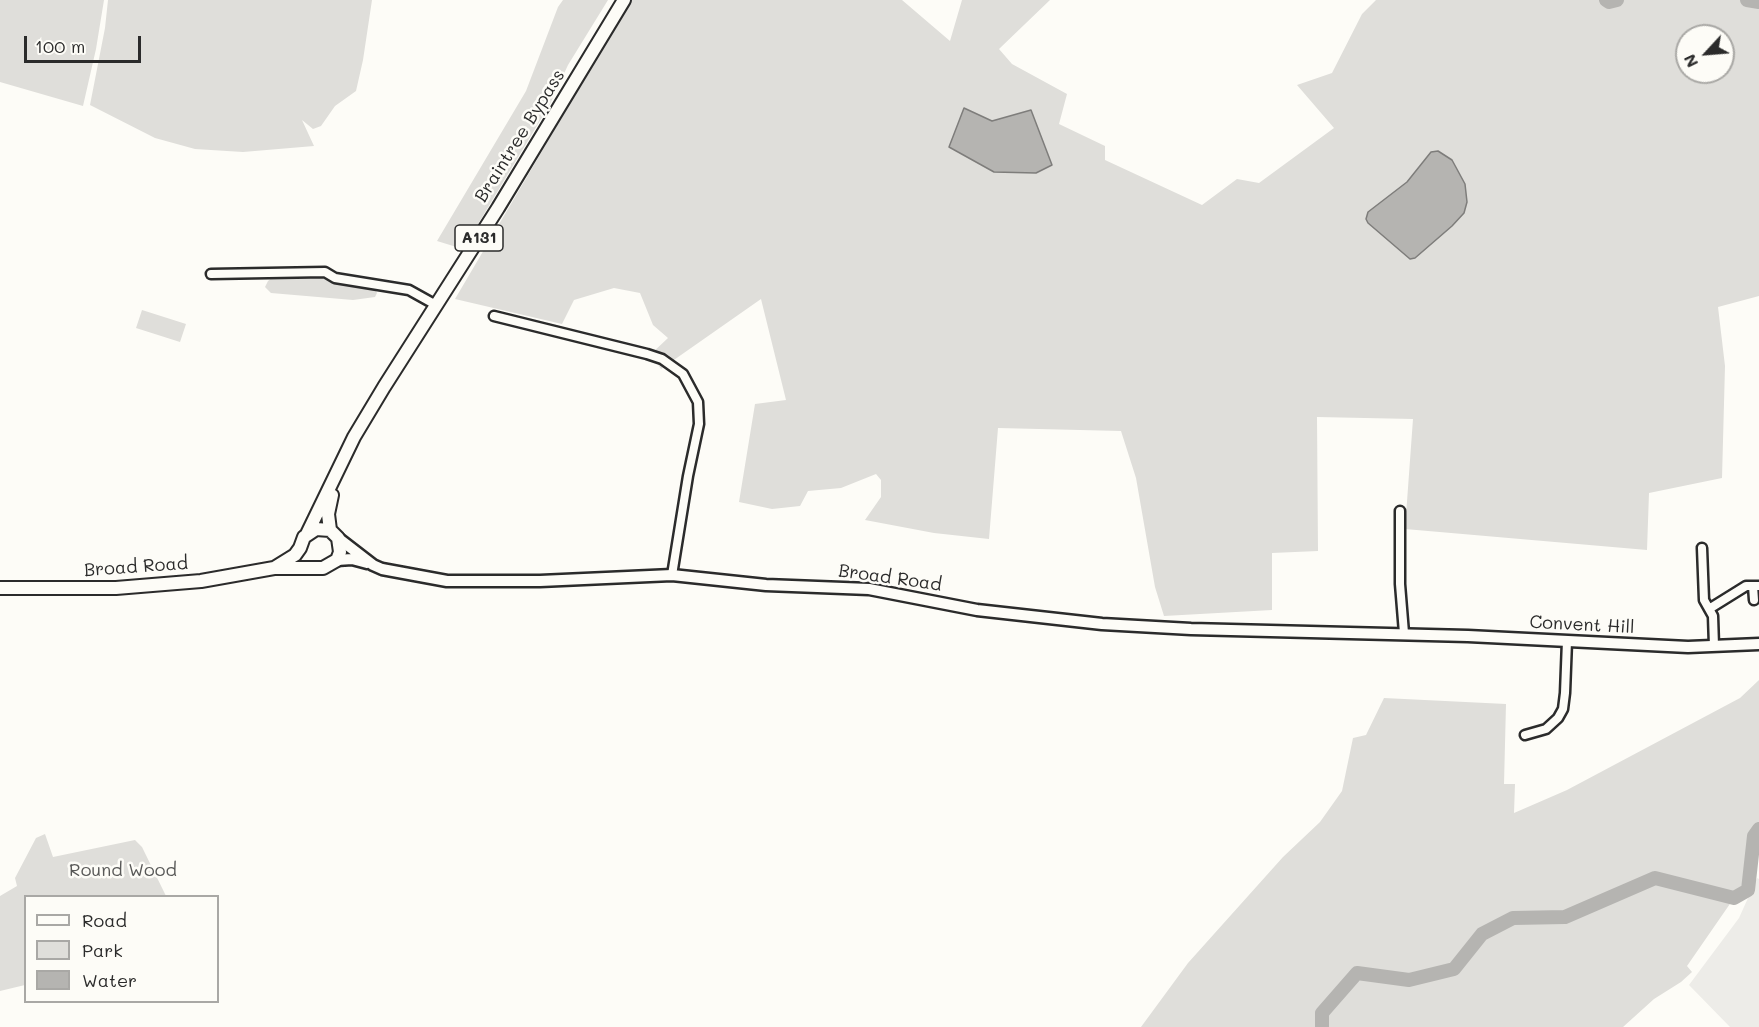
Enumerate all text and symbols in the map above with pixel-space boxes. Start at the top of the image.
scale bar [27,24,144,62]
north arrow [1675,24,1735,84]
text: 100 m [35,34,85,58]
text: N [1678,51,1702,71]
street label: Braintree Bypass [470,66,570,206]
road number: A131 [455,225,503,251]
street label: Broad Road [83,553,189,581]
street label: Broad Road [837,560,943,596]
street label: Convent Hill [1529,611,1635,639]
park label: Round Wood [69,859,177,881]
legend [24,895,219,1003]
text: Road [82,908,127,932]
text: Park [82,938,123,962]
text: Water [82,968,137,992]

